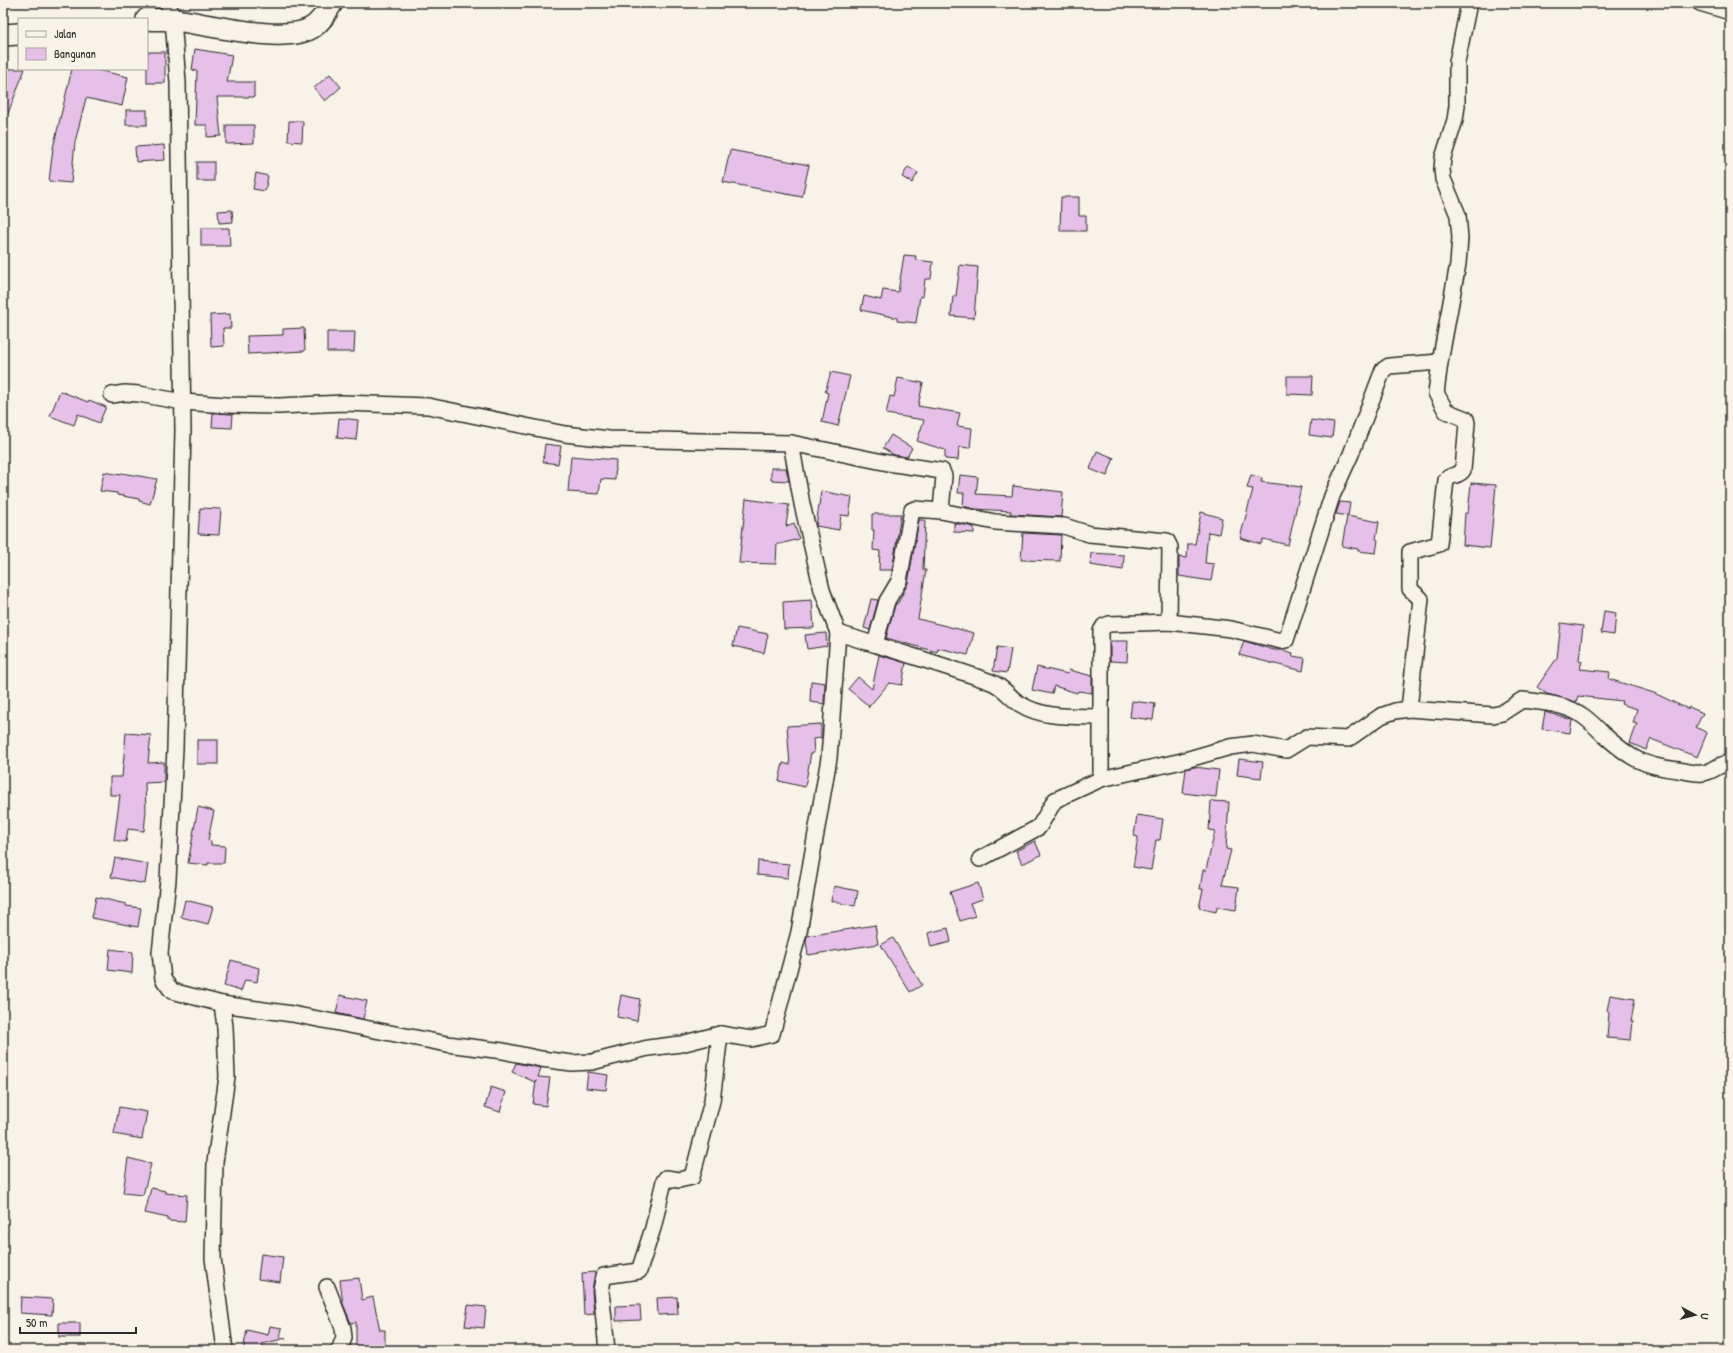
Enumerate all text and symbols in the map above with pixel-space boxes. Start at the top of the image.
legend [18,18,148,70]
text: Jalan [54,25,76,42]
text: Bangunan [54,45,96,62]
north arrow [1675,1295,1715,1335]
scale bar [20,1309,136,1335]
text: U [1698,1312,1712,1320]
text: 50 m [26,1314,47,1331]

